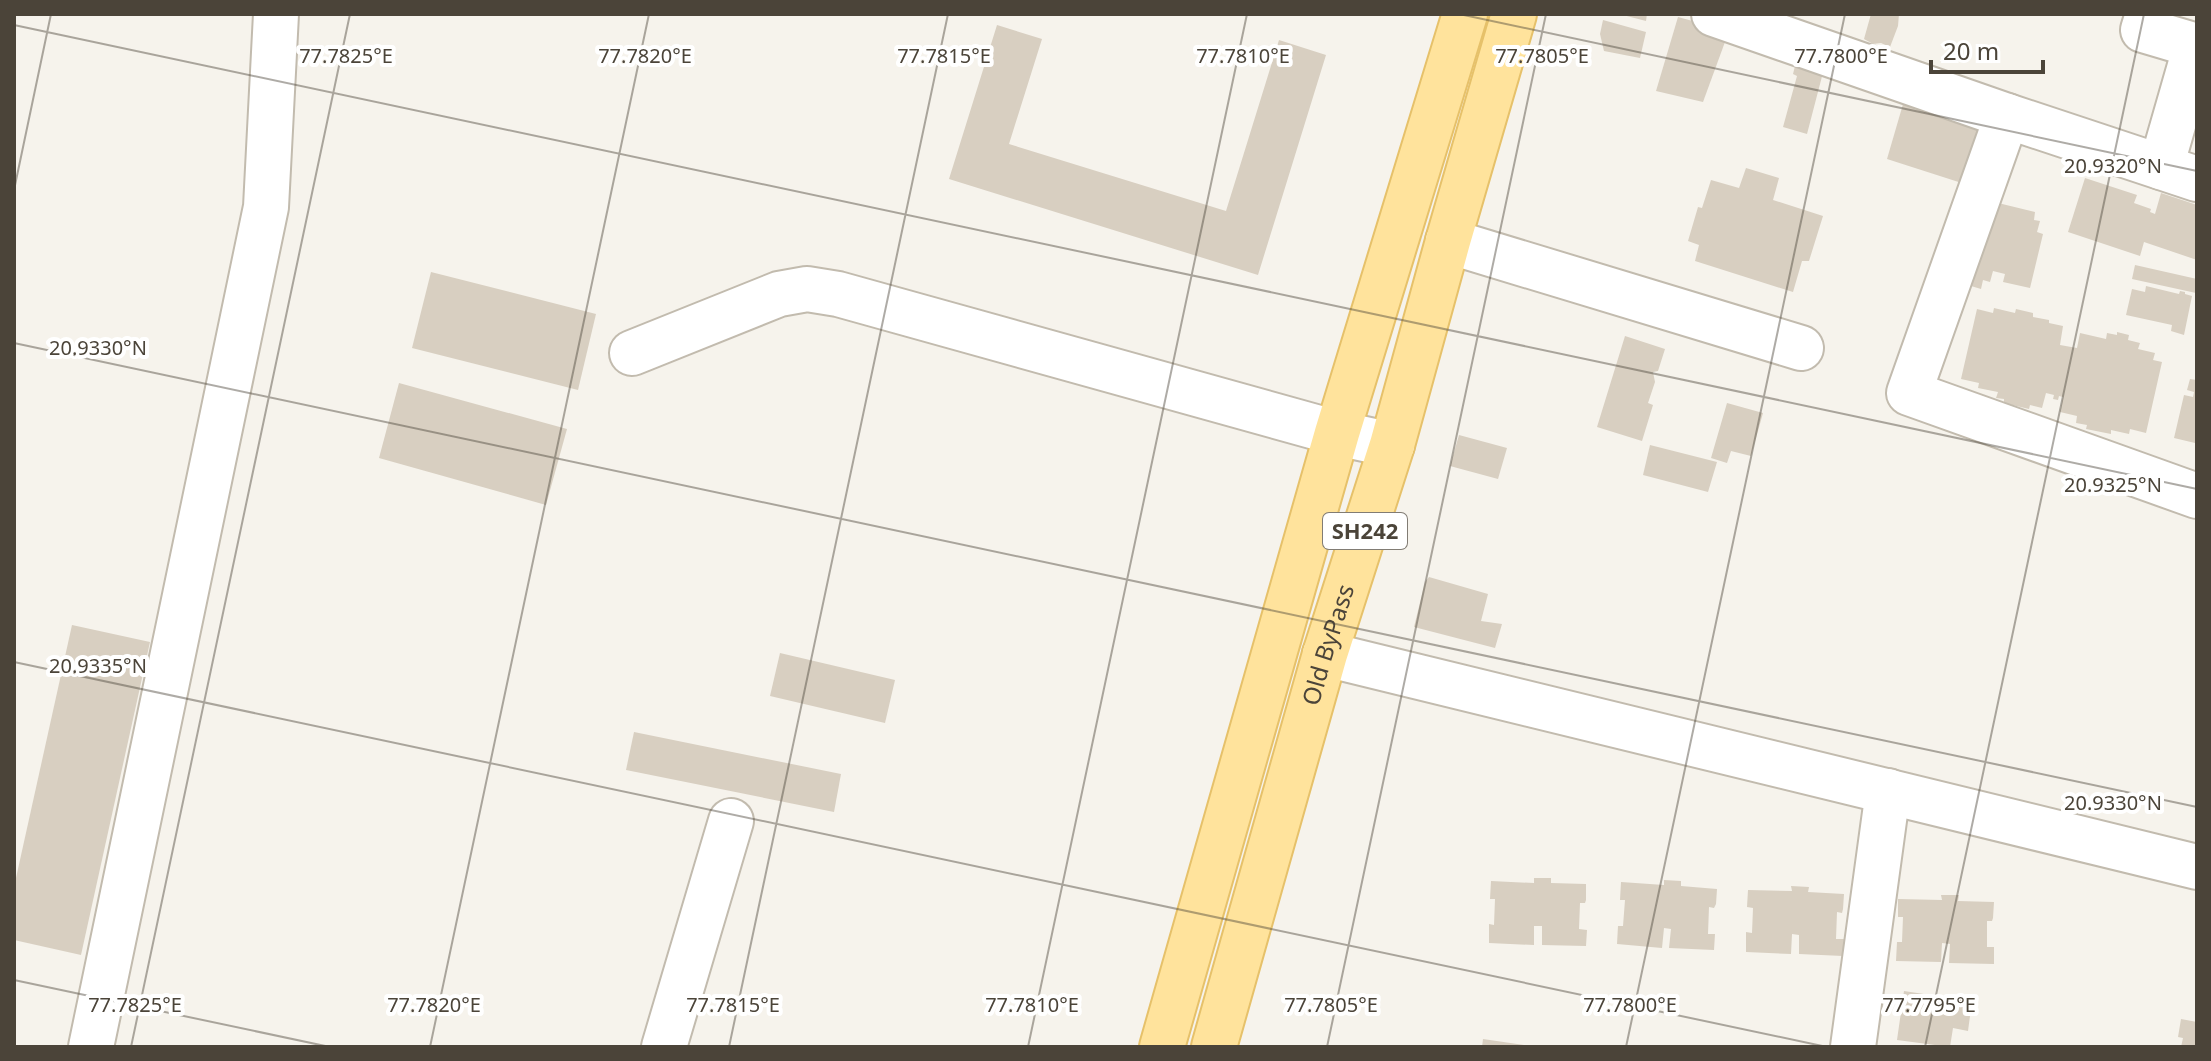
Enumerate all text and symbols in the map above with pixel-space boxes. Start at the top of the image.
scale bar [1931,24,2043,74]
text: 20 m [1943,34,1999,67]
text: 77.7825°E [299,42,393,69]
text: 77.7820°E [598,42,692,69]
text: 77.7815°E [897,42,991,69]
text: 77.7810°E [1196,42,1290,69]
text: 77.7805°E [1495,42,1589,69]
text: 77.7800°E [1794,42,1888,69]
text: 20.9320°N [2064,152,2162,179]
text: 20.9330°N [49,334,147,361]
text: 20.9325°N [2064,471,2162,498]
road number: SH242 [1323,513,1407,549]
street label: Old ByPass [1293,580,1361,709]
text: 20.9335°N [49,652,147,679]
text: 20.9330°N [2064,789,2162,816]
text: 77.7825°E [88,991,182,1018]
text: 77.7820°E [387,991,481,1018]
text: 77.7815°E [686,991,780,1018]
text: 77.7810°E [985,991,1079,1018]
text: 77.7805°E [1284,991,1378,1018]
text: 77.7800°E [1583,991,1677,1018]
text: 77.7795°E [1882,991,1976,1018]

